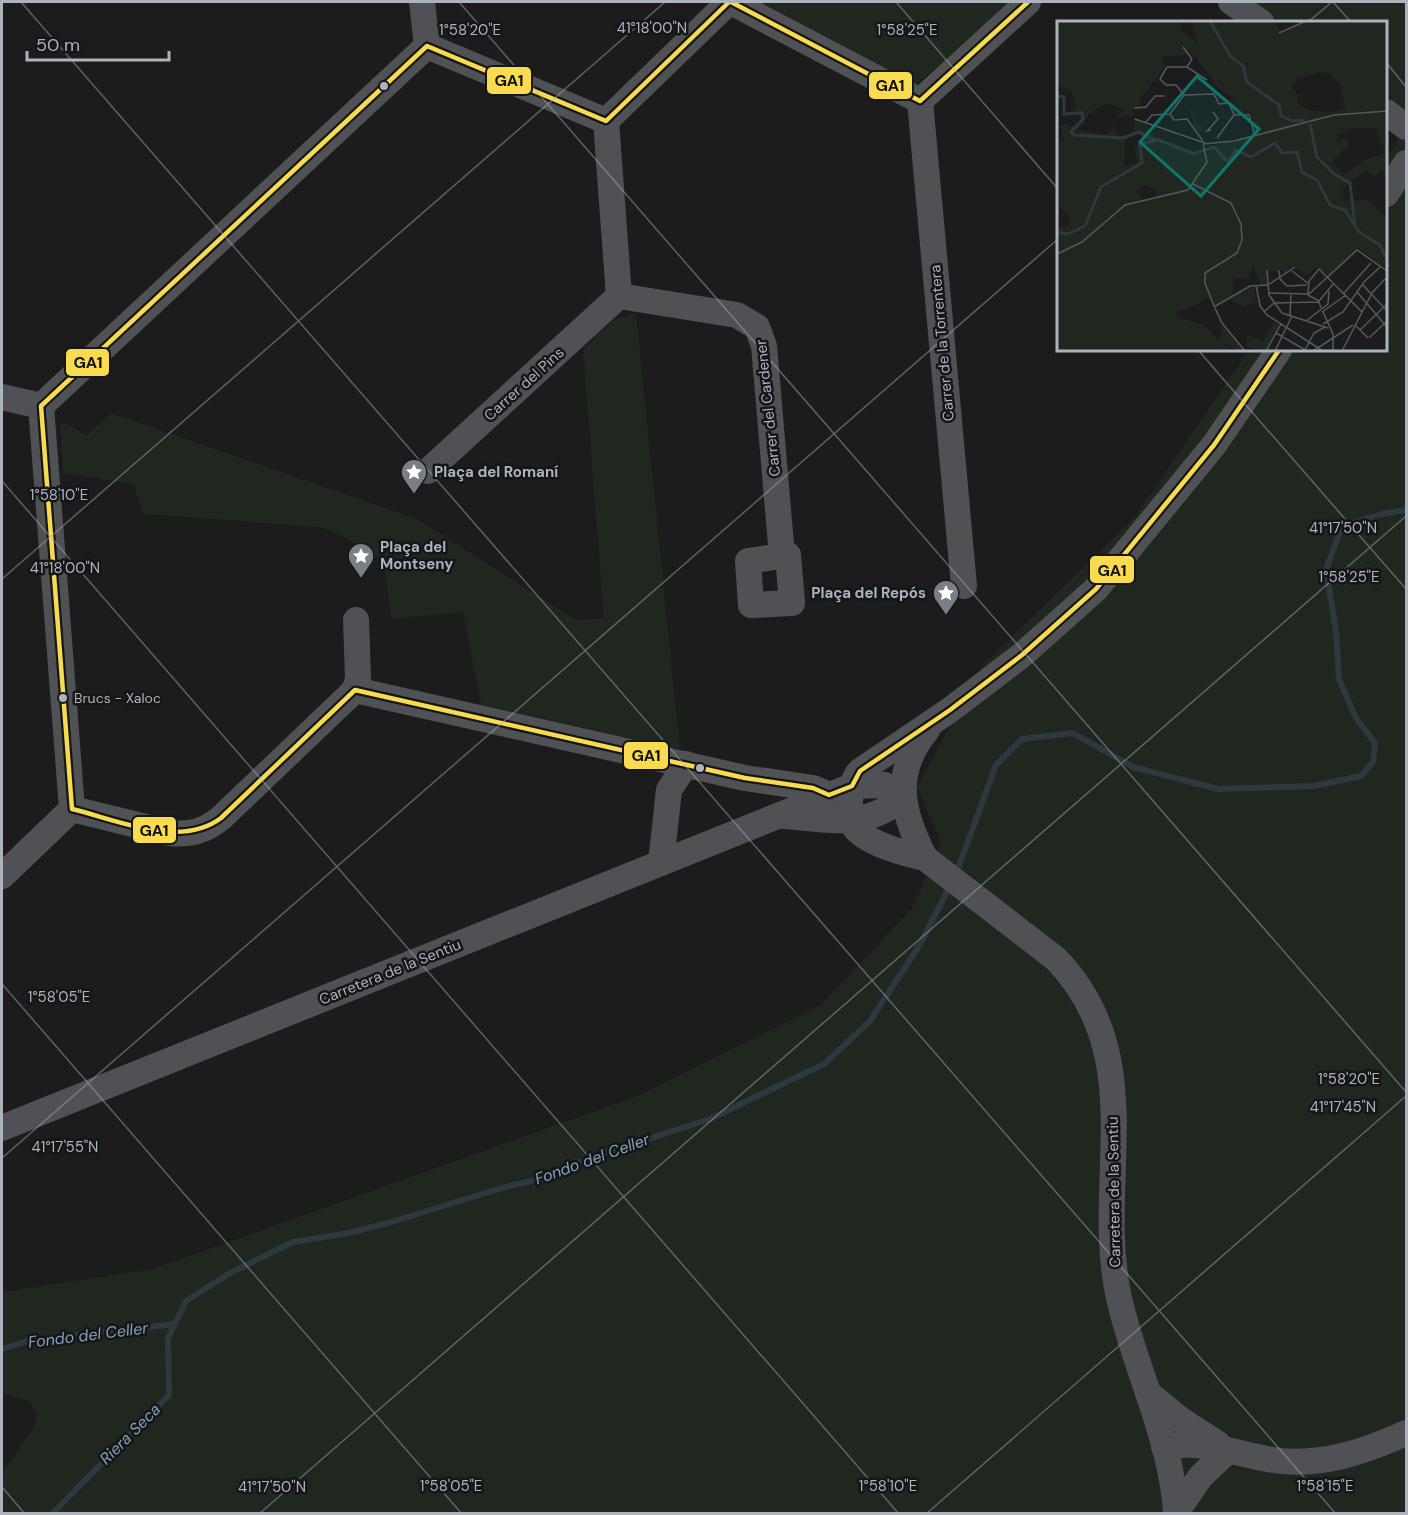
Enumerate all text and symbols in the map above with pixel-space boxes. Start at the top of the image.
text: 41°18'00"N [617,18,687,38]
text: 1°58'20"E [439,20,501,40]
text: 1°58'25"E [877,20,937,40]
inset map [1057,21,1387,351]
scale bar [27,24,170,62]
text: 50 m [36,33,80,57]
line badge: GA1 [486,66,532,95]
text: GA1 [494,70,524,91]
line badge: GA1 [868,71,913,100]
text: GA1 [875,75,905,96]
unlabelled marker [378,80,390,92]
street label: Carrer de la Torrentera [925,264,959,422]
street label: Carrer del Cardener [751,338,785,478]
street label: Carrer del Pins [480,343,568,425]
line badge: GA1 [65,348,110,377]
text: GA1 [73,352,103,373]
place icon: Plaça del Romaní [399,457,429,495]
place label: Plaça del Romaní [434,462,558,482]
text: 1°58'10"E [30,485,88,505]
text: 41°17'50"N [1309,518,1377,538]
place label: Plaça del Montseny [380,537,453,574]
place icon: Plaça del Montseny [346,541,376,579]
line badge: GA1 [1089,555,1135,584]
text: 41°18'00"N [30,558,100,578]
text: GA1 [1097,560,1127,581]
text: 1°58'25"E [1319,567,1379,587]
place icon: Plaça del Repós [931,578,961,616]
place label: Plaça del Repós [811,583,926,603]
place label: Brucs - Xaloc [74,689,161,707]
marker: Brucs - Xaloc [57,692,69,704]
line badge: GA1 [623,741,669,770]
text: GA1 [631,745,661,766]
unlabelled marker [694,762,706,774]
line badge: GA1 [132,816,177,844]
text: GA1 [139,820,169,841]
street label: Carretera de la Sentiu [316,934,464,1010]
text: 1°58'05"E [28,987,90,1007]
text: 1°58'20"E [1318,1069,1380,1089]
text: 41°17'45"N [1310,1097,1376,1117]
street label: Carretera de la Sentiu [1103,1116,1125,1268]
water label: Fondo del Celler [532,1128,653,1190]
text: 41°17'55"N [32,1137,98,1157]
water label: Fondo del Celler [27,1317,150,1353]
water label: Riera Seca [95,1399,165,1469]
text: 1°58'05"E [420,1476,482,1496]
text: 1°58'10"E [859,1476,917,1496]
text: 1°58'15"E [1297,1476,1353,1496]
text: 41°17'50"N [238,1477,306,1497]

